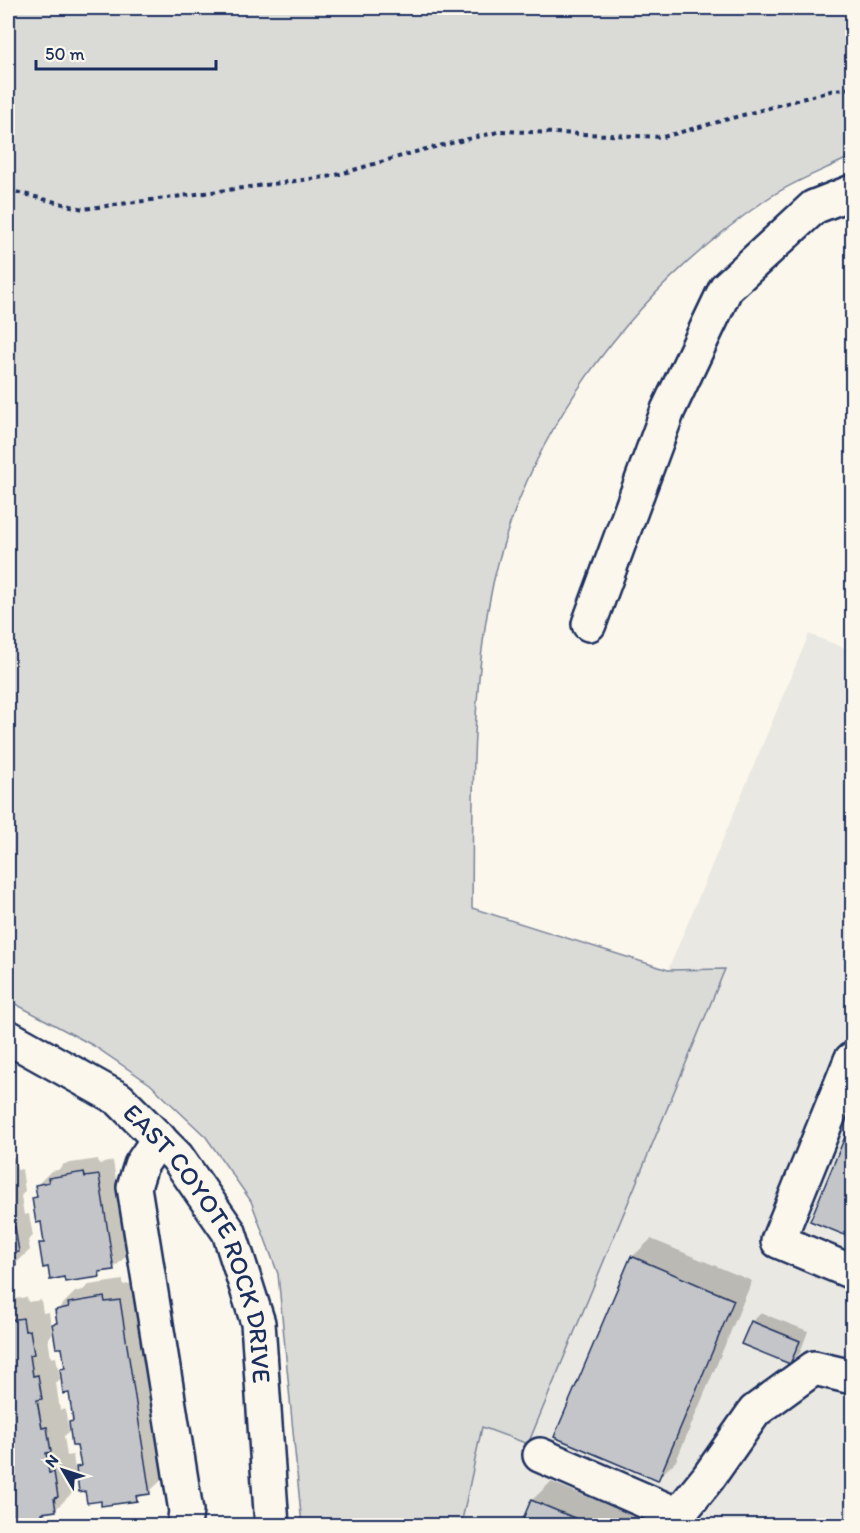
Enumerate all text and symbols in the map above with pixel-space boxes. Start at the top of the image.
scale bar [36,33,216,71]
text: 50 m [45,43,85,65]
street label: EAST COYOTE ROCK DRIVE [117,1097,278,1384]
north arrow [33,1440,93,1500]
text: N [41,1451,63,1471]

